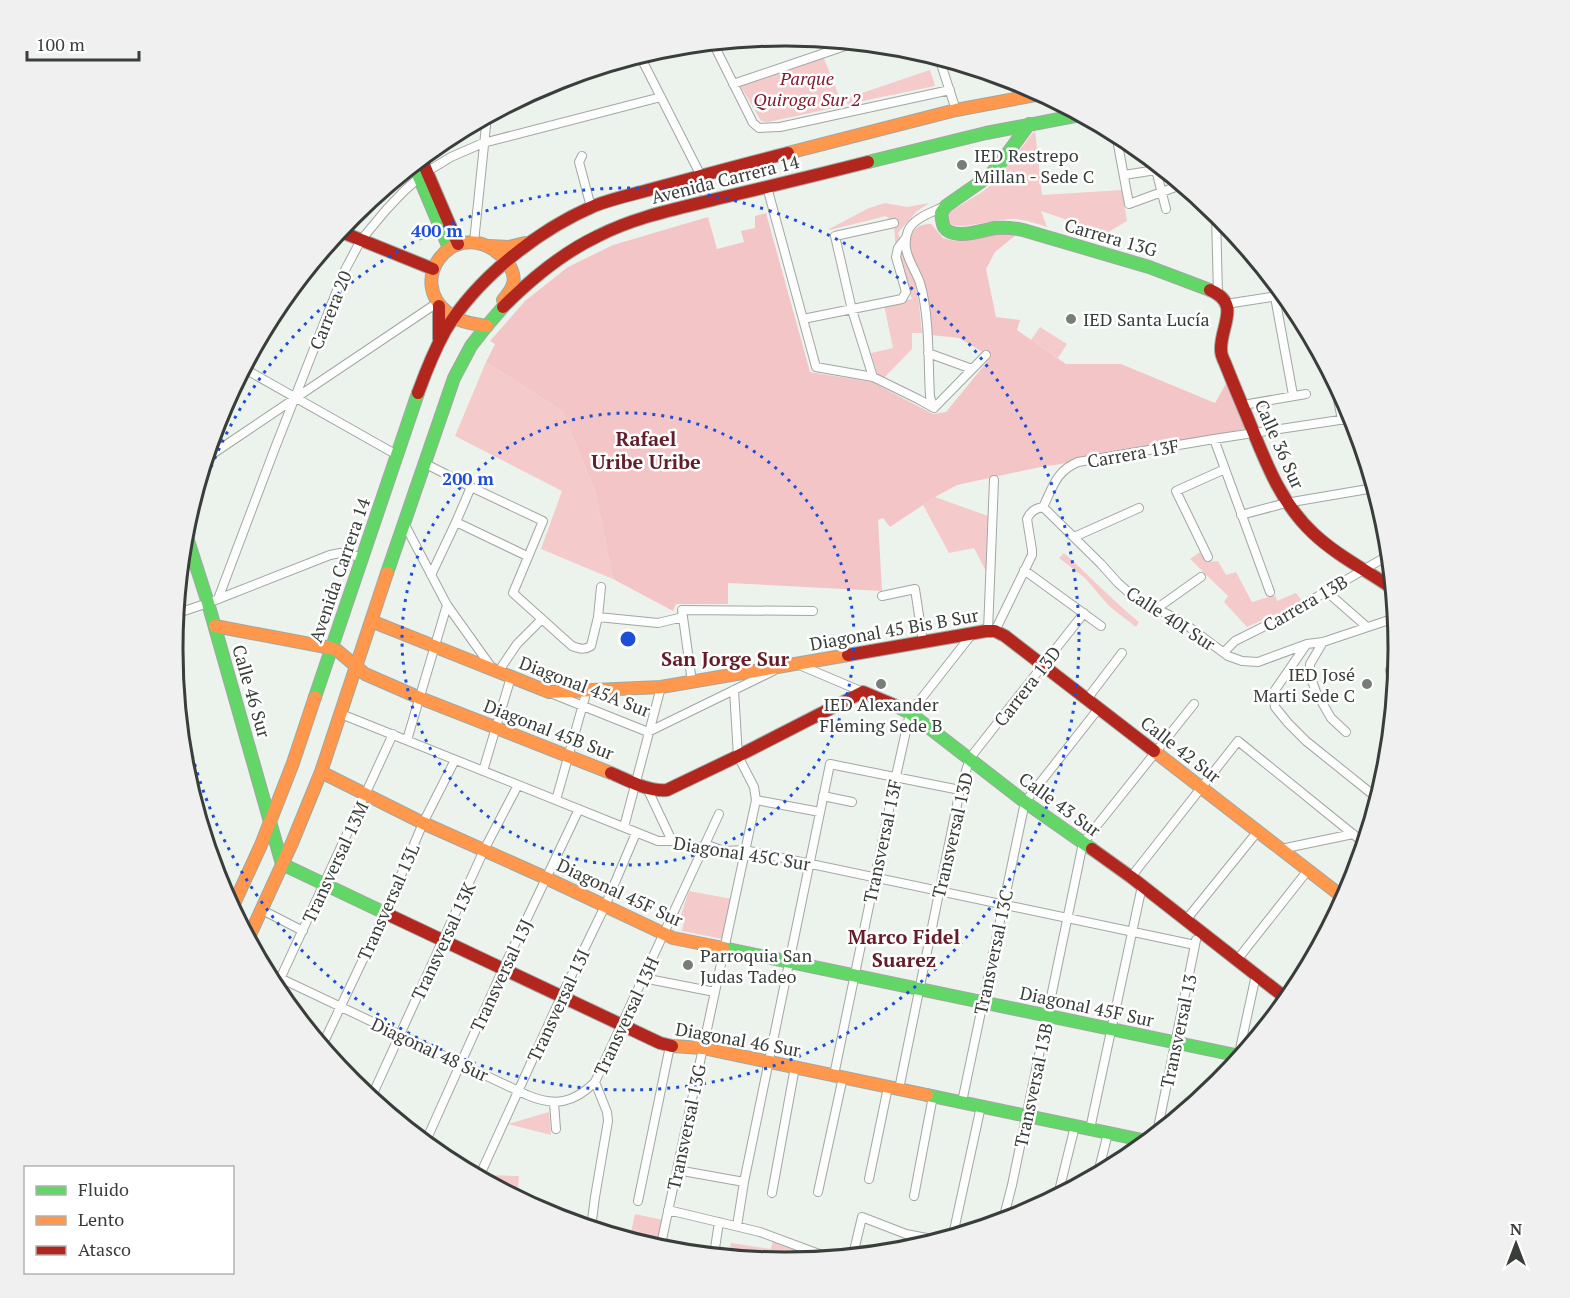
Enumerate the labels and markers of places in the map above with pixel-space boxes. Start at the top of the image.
place label: IED Restrepo Millan - Sede C [974,143,1094,188]
marker: IED Restrepo Millan - Sede C [955,158,969,172]
place label: IED Santa Lucía [1083,307,1210,331]
marker: IED Santa Lucía [1064,312,1078,326]
centre of rings [618,629,638,649]
place label: IED José Marti Sede C [1253,662,1355,707]
marker: IED Alexander Fleming Sede B [874,677,888,691]
marker: IED José Marti Sede C [1360,677,1374,691]
place label: IED Alexander Fleming Sede B [820,692,942,737]
place label: Parroquia San Judas Tadeo [700,943,812,988]
marker: Parroquia San Judas Tadeo [681,958,695,972]

